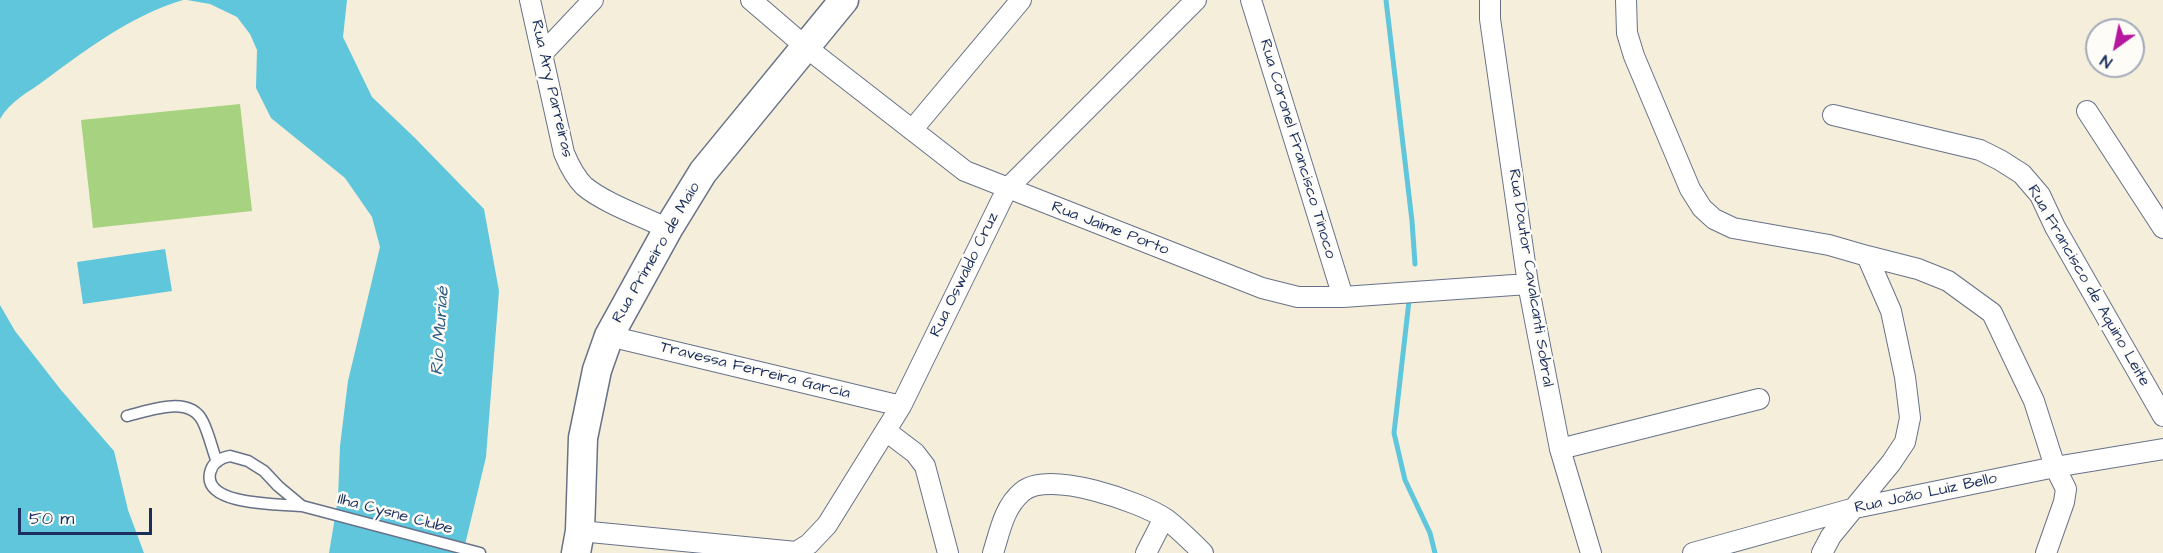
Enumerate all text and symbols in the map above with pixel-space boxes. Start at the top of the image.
street label: Rua Ary Parreiras [526,18,576,160]
north arrow [2085,18,2145,78]
street label: Rua Coronel Francisco Tinoco [1254,37,1340,261]
text: N [2096,49,2116,73]
street label: Rua Doutor Cavalcanti Sobral [1503,168,1557,388]
street label: Rua Primeiro de Maio [609,179,705,327]
street label: Rua Francisco de Aquino Leite [2022,182,2154,390]
street label: Rua Jaime Porto [1049,198,1171,260]
street label: Rua Oswaldo Cruz [927,210,1003,340]
water label: Rio Muriaé [427,286,455,376]
street label: Travessa Ferreira Garcia [658,338,852,404]
street label: Rua João Luiz Bello [1853,470,1999,518]
street label: Ilha Cysne Clube [335,490,455,540]
scale bar [21,496,154,534]
text: 50 m [29,506,74,531]

